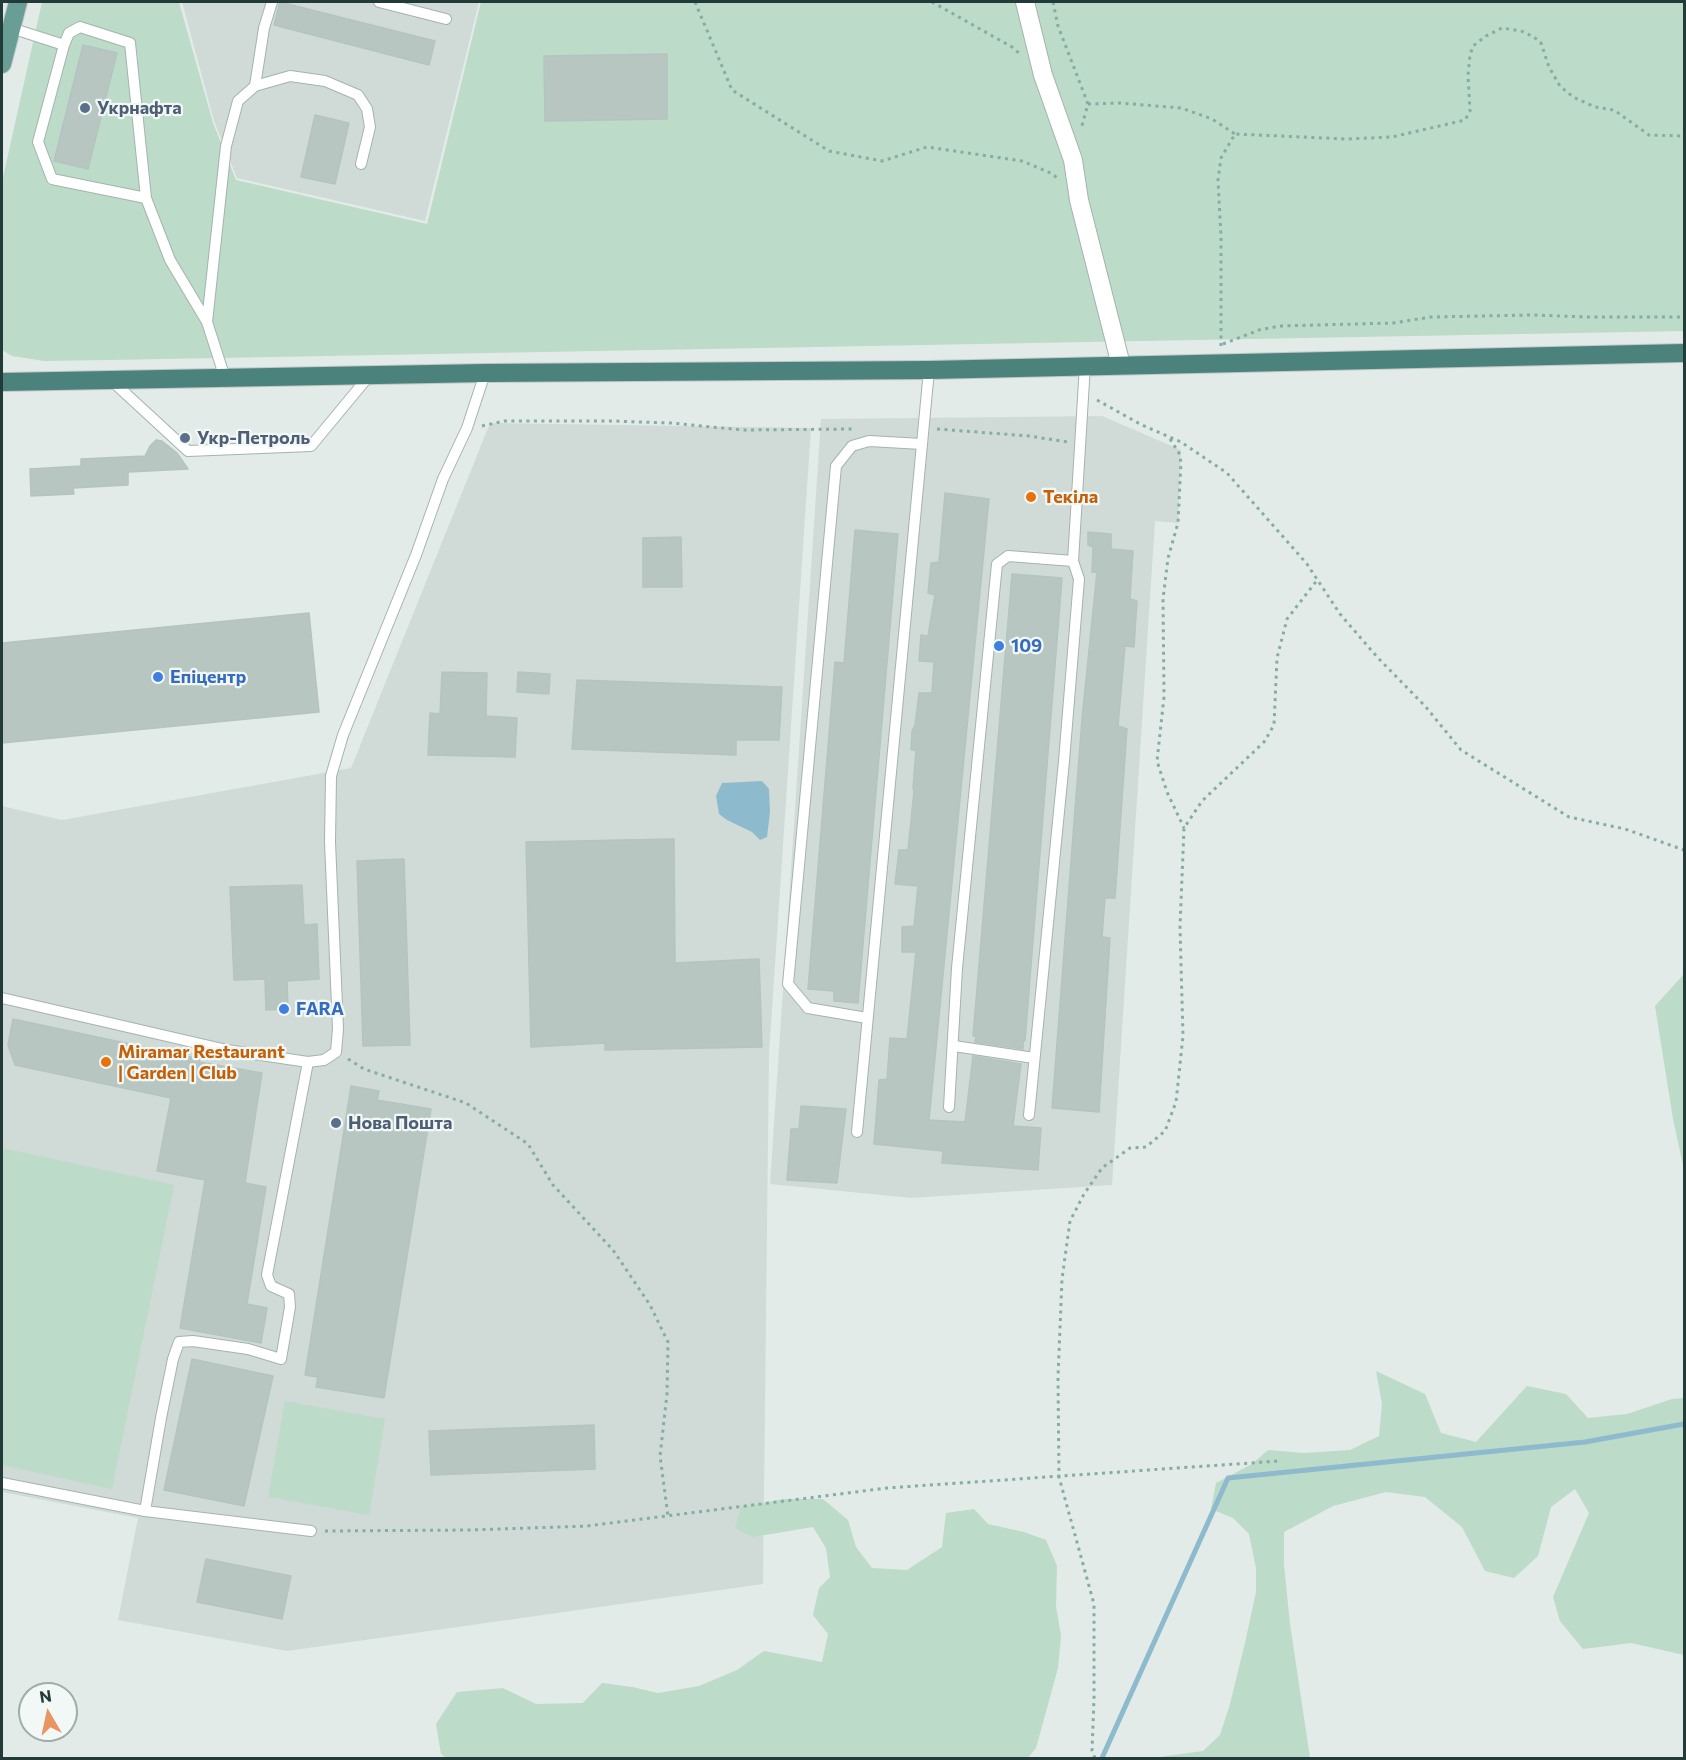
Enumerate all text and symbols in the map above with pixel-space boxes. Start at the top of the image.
place label: Укрнафта [97,97,182,119]
marker: Укрнафта [78,101,92,115]
place label: Укр-Петроль [197,427,310,449]
marker: Укр-Петроль [178,431,192,445]
place label: Текіла [1043,486,1098,508]
marker: Текіла [1024,490,1038,504]
place label: 109 [1011,635,1042,657]
marker: 109 [992,639,1006,653]
place label: Епіцентр [170,666,246,688]
marker: Епіцентр [151,670,165,684]
place label: FARA [296,998,344,1020]
marker: FARA [277,1002,291,1016]
place label: Miramar Restaurant | Garden | Club [118,1041,285,1084]
marker: Miramar Restaurant | Garden | Club [99,1055,113,1069]
place label: Нова Пошта [348,1112,452,1134]
marker: Нова Пошта [329,1116,343,1130]
north arrow [18,1682,78,1742]
text: N [38,1685,53,1706]

